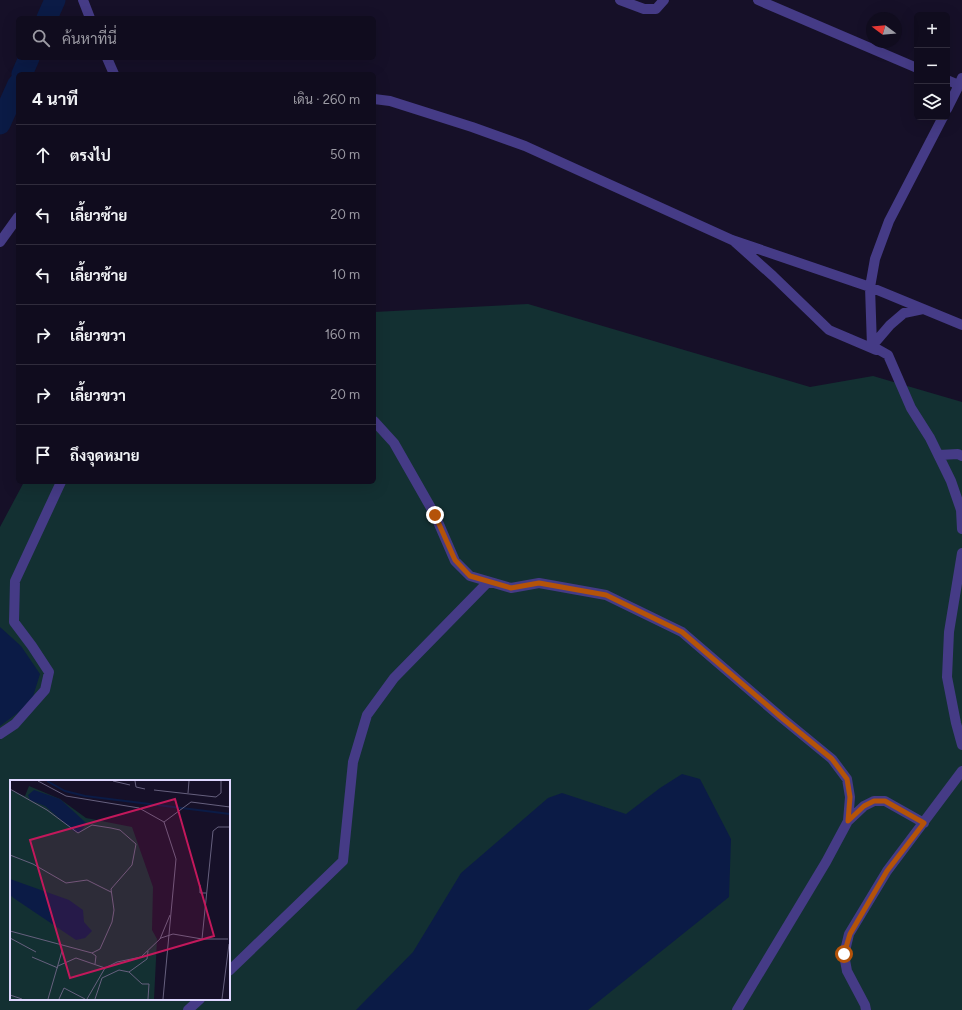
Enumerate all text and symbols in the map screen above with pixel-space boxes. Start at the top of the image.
north arrow [866,12,902,48]
map controls [914,12,950,120]
button: + [914,12,950,48]
search box [16,16,376,60]
icon: search [30,27,52,49]
text: ค้นหาที่นี่ [62,30,117,48]
button: − [914,48,950,84]
button: layers [914,84,950,120]
text: 4 นาที [32,89,78,109]
text: เดิน · 260 m [293,92,360,107]
icon: ahead [32,144,54,166]
text: ตรงไป [70,147,111,165]
text: 50 m [330,147,360,162]
icon: left [32,204,54,226]
text: เลี้ยวซ้าย [70,207,127,225]
text: 20 m [330,207,360,222]
icon: left [32,264,54,286]
text: เลี้ยวซ้าย [70,267,127,285]
text: 10 m [332,267,360,282]
icon: right [32,324,54,346]
text: เลี้ยวขวา [70,327,126,345]
text: 160 m [325,327,360,342]
icon: right [32,384,54,406]
text: เลี้ยวขวา [70,387,126,405]
text: 20 m [330,387,360,402]
icon: arrive [32,444,54,466]
text: ถึงจุดหมาย [70,447,140,465]
route end [426,506,444,524]
inset map [10,780,230,1000]
route start [835,945,853,963]

